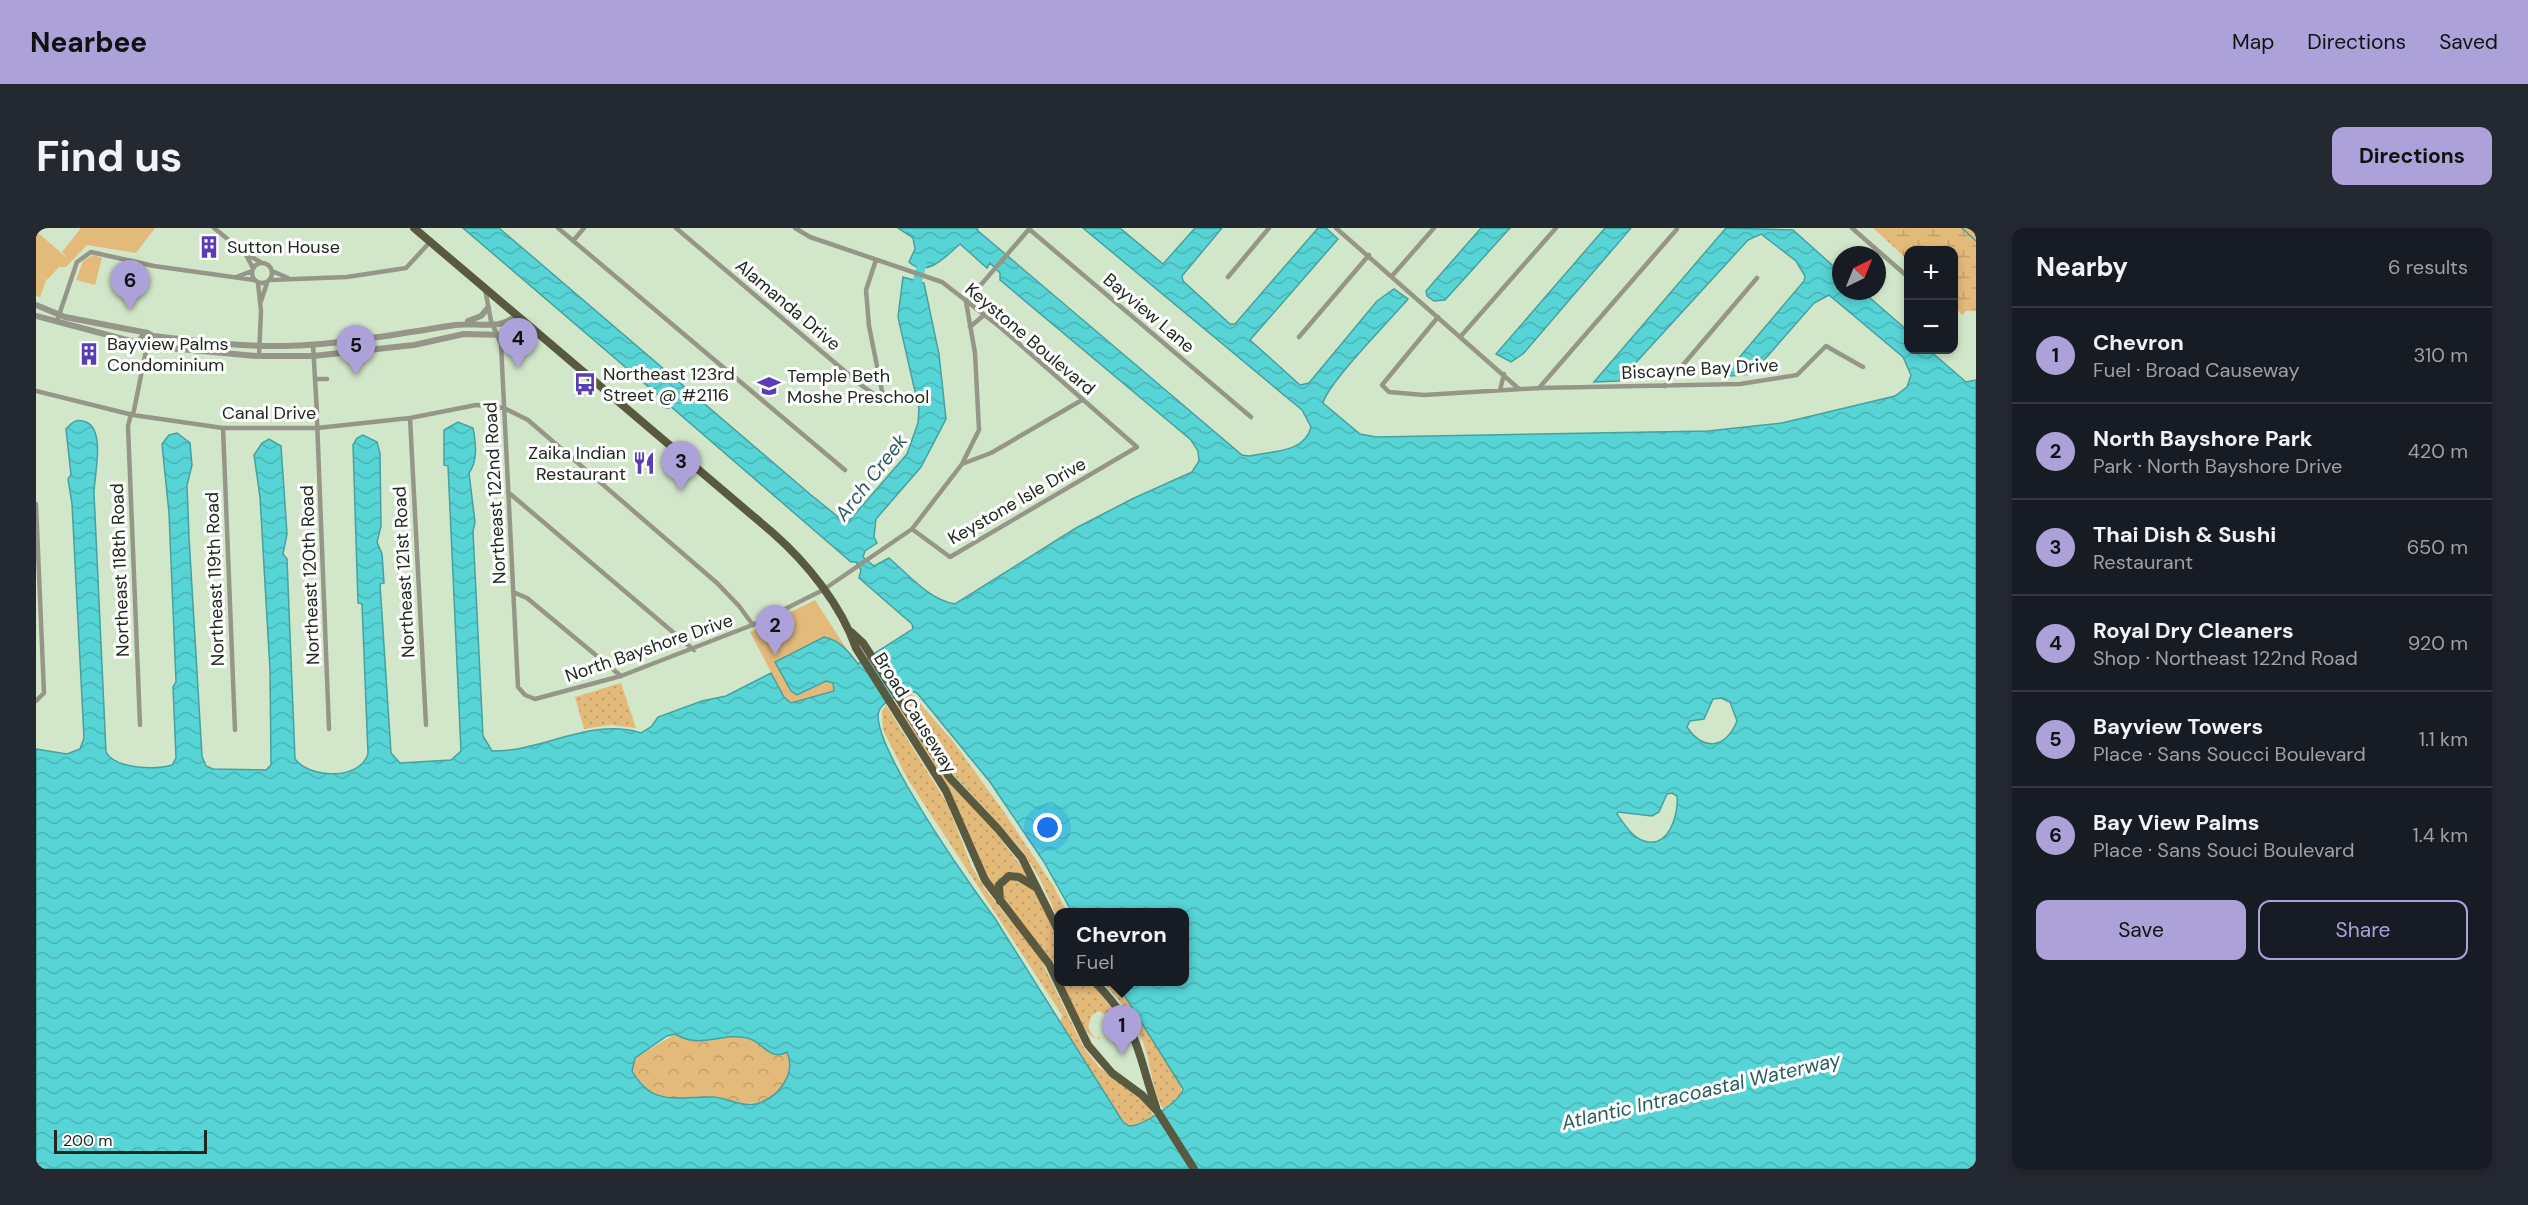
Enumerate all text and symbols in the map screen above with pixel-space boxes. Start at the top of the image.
text: Nearbee [30,24,147,61]
text: Map [2232,28,2274,56]
text: Directions [2307,28,2406,56]
text: Saved [2439,28,2498,56]
button: Directions [2332,127,2492,185]
text: Find us [36,129,182,184]
building icon: Sutton House [196,234,222,260]
place label: Sutton House [227,235,340,259]
north arrow [1832,246,1886,300]
map controls [1904,246,1958,354]
button: + [1904,246,1958,300]
text: Nearby [2036,250,2128,284]
street label: Alamanda Drive [730,254,846,356]
text: 6 results [2388,254,2468,280]
pin: 6 [110,260,149,310]
street label: Bayview Lane [1098,268,1200,358]
street label: Keystone Boulevard [960,277,1100,401]
button: − [1904,300,1958,354]
pin: 4 [498,318,538,368]
pin: 5 [336,326,376,375]
text: Chevron [2093,328,2184,357]
place label: Bayview Palms Condominium [107,332,228,377]
building icon: Bayview Palms Condominium [76,341,102,367]
text: 1 [2052,342,2059,368]
text: 310 m [2413,342,2468,368]
street label: Biscayne Bay Drive [1621,353,1779,385]
text: Fuel · Broad Causeway [2093,357,2300,383]
place label: Northeast 123rd Street @ #2116 [603,362,735,407]
place label: Temple Beth Moshe Preschool [787,364,929,409]
bus stop icon: Northeast 123rd Street @ #2116 [572,371,598,397]
school or university icon: Temple Beth Moshe Preschool [756,373,782,399]
street label: Canal Drive [222,401,316,425]
street label: Northeast 122nd Road [478,401,512,585]
text: North Bayshore Park [2093,424,2312,453]
water label: Arch Creek [828,428,914,527]
text: 2 [2050,438,2061,464]
text: 420 m [2408,438,2468,464]
place label: Zaika Indian Restaurant [528,441,626,486]
pin: 3 [662,442,700,491]
restaurant icon: Zaika Indian Restaurant [631,450,657,476]
street label: Keystone Isle Drive [944,452,1090,550]
text: Park · North Bayshore Drive [2093,453,2342,479]
street label: Northeast 118th Road [105,483,135,657]
street label: Northeast 120th Road [295,485,325,665]
street label: Northeast 121st Road [388,486,420,658]
street label: Northeast 119th Road [200,491,230,667]
text: Thai Dish & Sushi [2093,520,2276,549]
text: 3 [2049,534,2062,560]
text: 650 m [2407,534,2468,560]
text: Restaurant [2093,549,2193,575]
pin: 2 [756,606,794,655]
street label: North Bayshore Drive [562,608,736,688]
text: Royal Dry Cleaners [2093,616,2294,645]
text: 4 [2049,630,2062,656]
text: 920 m [2408,630,2468,656]
text: Shop · Northeast 122nd Road [2093,645,2358,671]
street label: Broad Causeway [868,648,962,778]
text: Bayview Towers [2093,712,2263,741]
text: 5 [2049,726,2062,752]
text: 1.1 km [2419,726,2468,752]
text: Place · Sans Soucci Boulevard [2093,741,2366,767]
text: Bay View Palms [2093,808,2260,837]
your location [1033,813,1062,842]
text: 6 [2049,822,2062,848]
text: 1.4 km [2412,822,2468,848]
text: Place · Sans Souci Boulevard [2093,837,2354,863]
button: Save [2036,900,2246,960]
button: Share [2258,900,2468,960]
popup [1054,908,1189,986]
text: Chevron [1076,920,1167,949]
text: Fuel [1076,949,1114,975]
pin: 1 [1102,1006,1142,1055]
water label: Atlantic Intracoastal Waterway [1558,1046,1844,1136]
scale bar [54,1127,207,1154]
text: 200 m [63,1130,112,1151]

